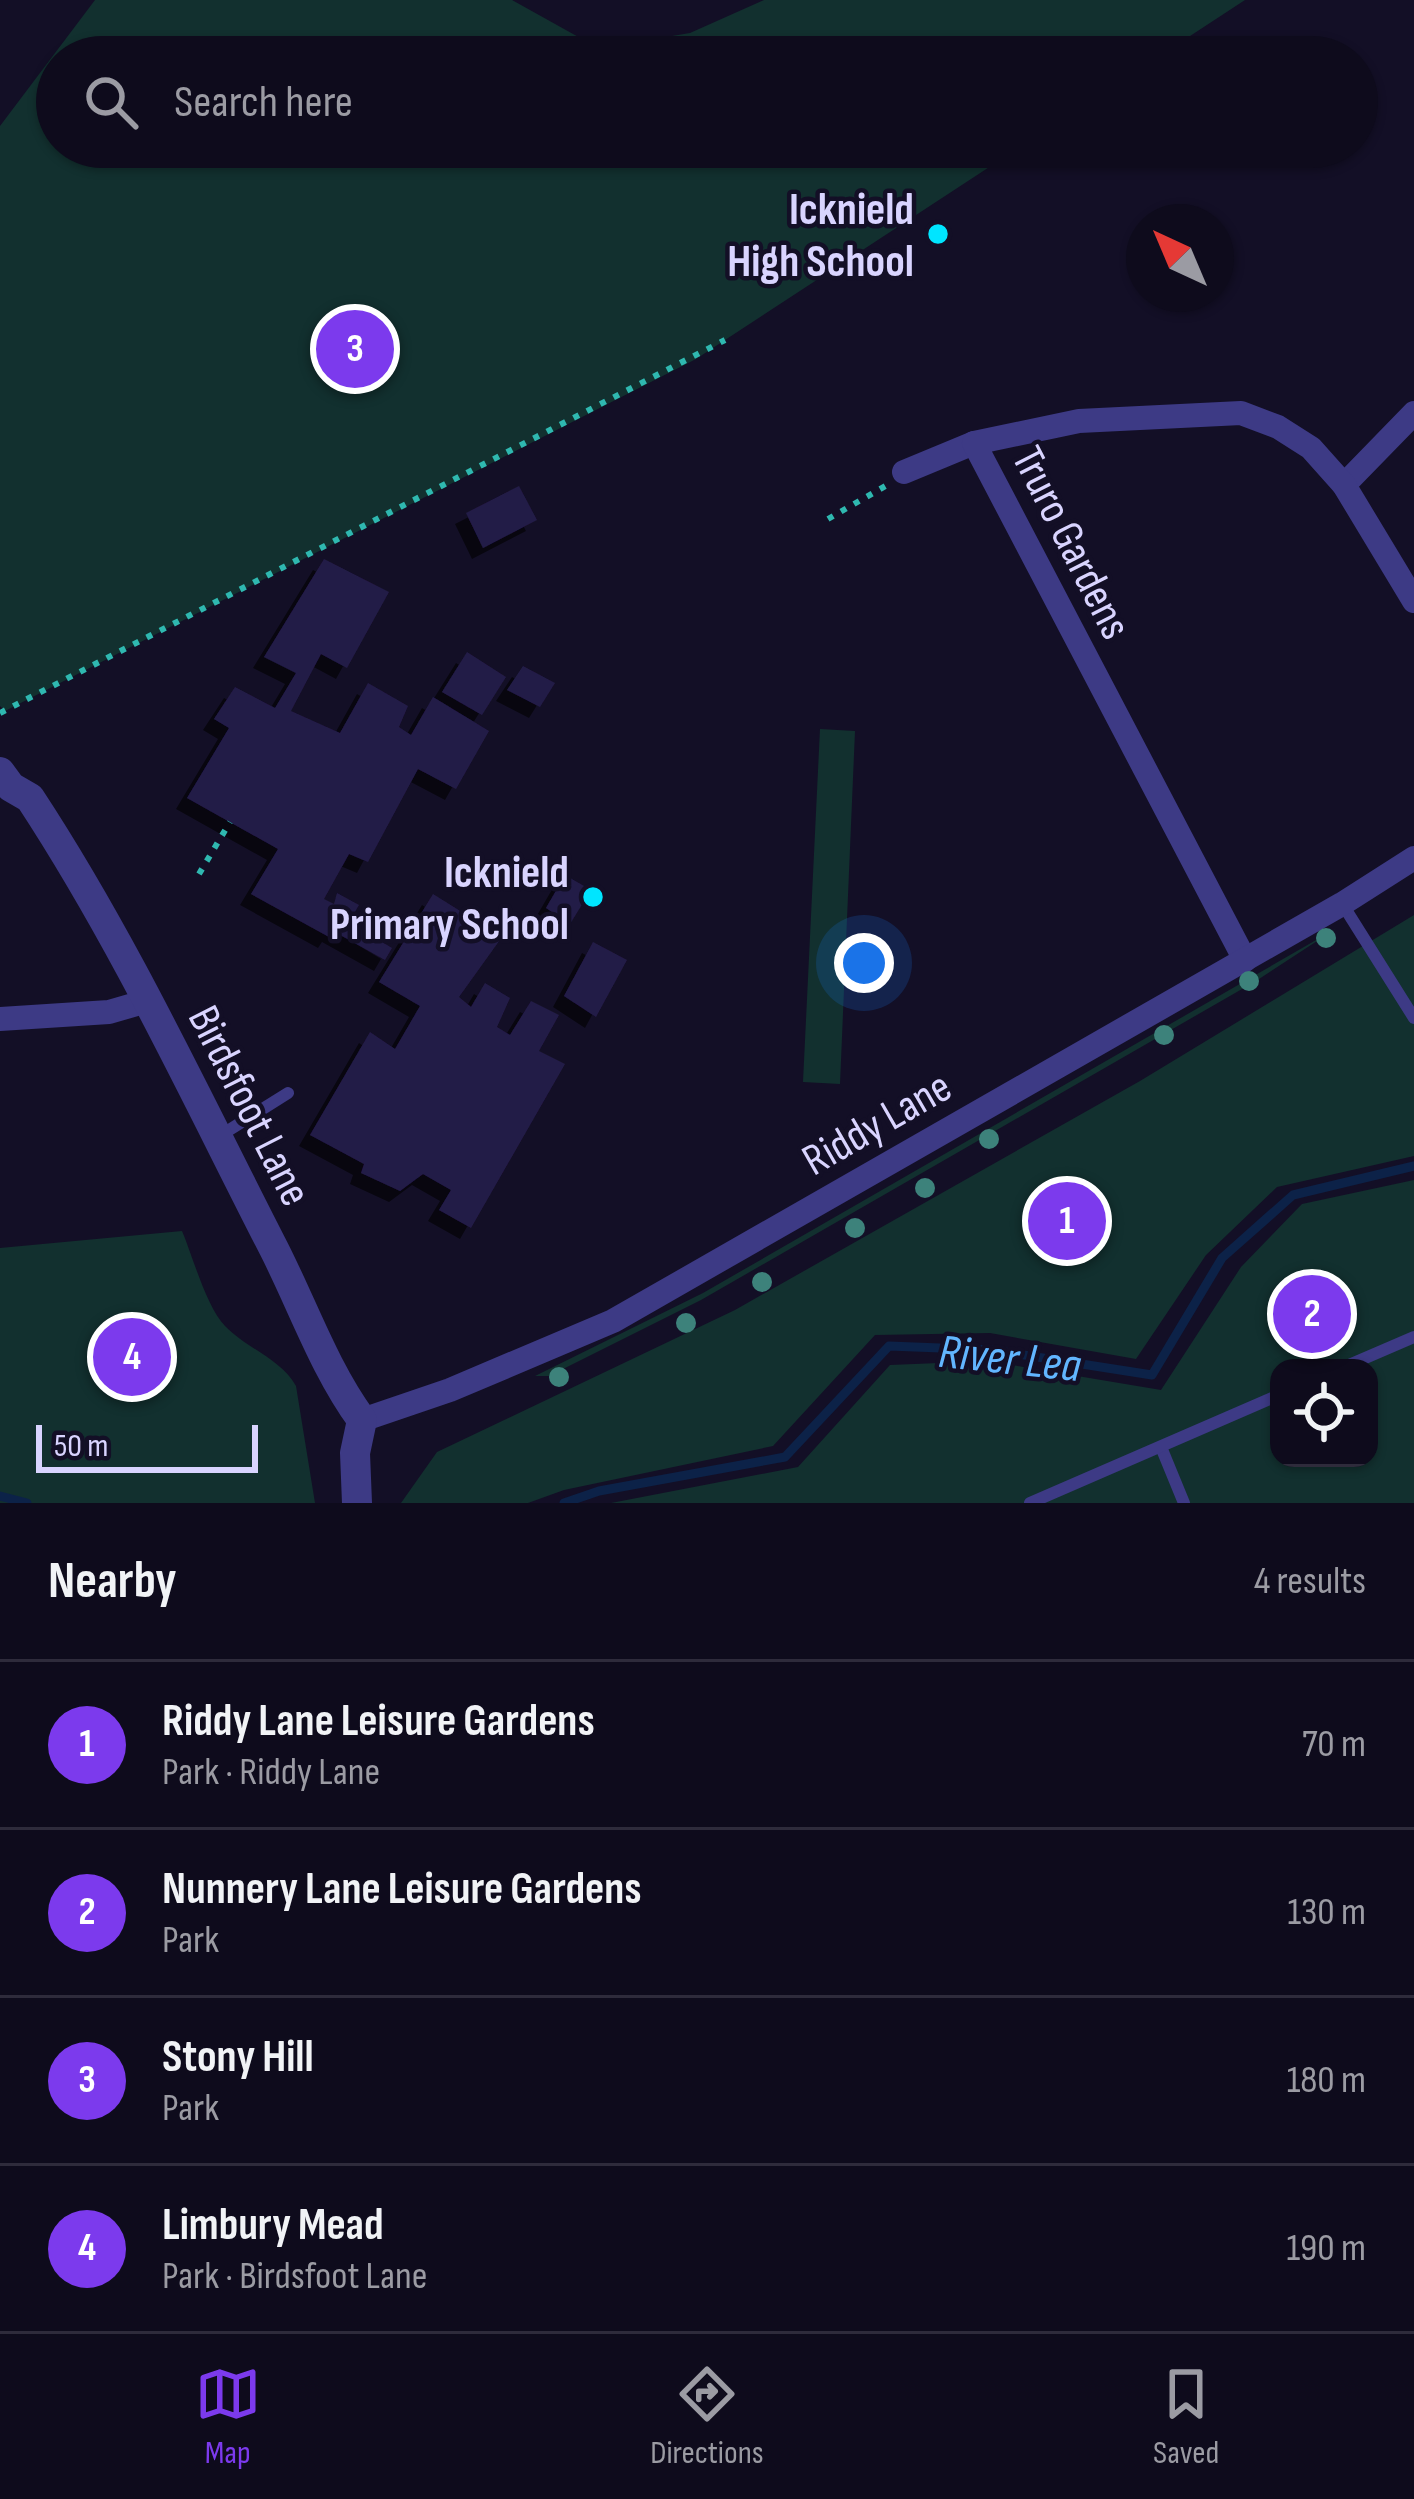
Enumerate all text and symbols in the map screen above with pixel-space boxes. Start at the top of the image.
search box [36,36,1378,168]
icon: search [78,69,144,135]
text: Search here [174,75,353,130]
place label: Icknield High School [727,183,914,290]
north arrow [1126,204,1234,312]
marker: Icknield High School [925,221,951,247]
pin: 3 [316,304,394,394]
street label: Truro Gardens [999,438,1143,649]
place label: Icknield Primary School [330,846,569,953]
marker: Icknield Primary School [580,884,606,910]
your location [834,933,894,993]
street label: Birdsfoot Lane [175,997,323,1215]
street label: Riddy Lane [793,1060,961,1189]
pin: 1 [1028,1176,1106,1266]
pin: 2 [1273,1269,1351,1359]
pin: 4 [93,1312,171,1402]
water label: River Lea [936,1324,1084,1395]
map controls [1270,1359,1378,1467]
button: locate [1270,1359,1378,1467]
scale bar [36,1419,258,1472]
text: 50 m [54,1426,108,1466]
text: Nearby [48,1551,177,1612]
text: 4 results [1254,1558,1366,1605]
text: Riddy Lane Leisure Gardens [162,1694,595,1749]
text: 1 [79,1721,95,1768]
text: 70 m [1302,1721,1366,1768]
text: Park · Riddy Lane [162,1749,380,1796]
text: Nunnery Lane Leisure Gardens [162,1862,642,1917]
text: 2 [78,1889,96,1936]
text: 130 m [1287,1889,1366,1936]
text: Park [162,1917,219,1964]
text: Stony Hill [162,2030,314,2085]
text: 3 [78,2057,96,2104]
text: 180 m [1287,2057,1366,2104]
text: Park [162,2085,219,2132]
text: Limbury Mead [162,2198,384,2253]
text: 4 [78,2225,96,2272]
text: 190 m [1286,2225,1366,2272]
text: Park · Birdsfoot Lane [162,2253,427,2300]
tab: Map [195,2361,261,2473]
tab: Directions [650,2361,764,2473]
tab: Saved [1153,2361,1219,2473]

